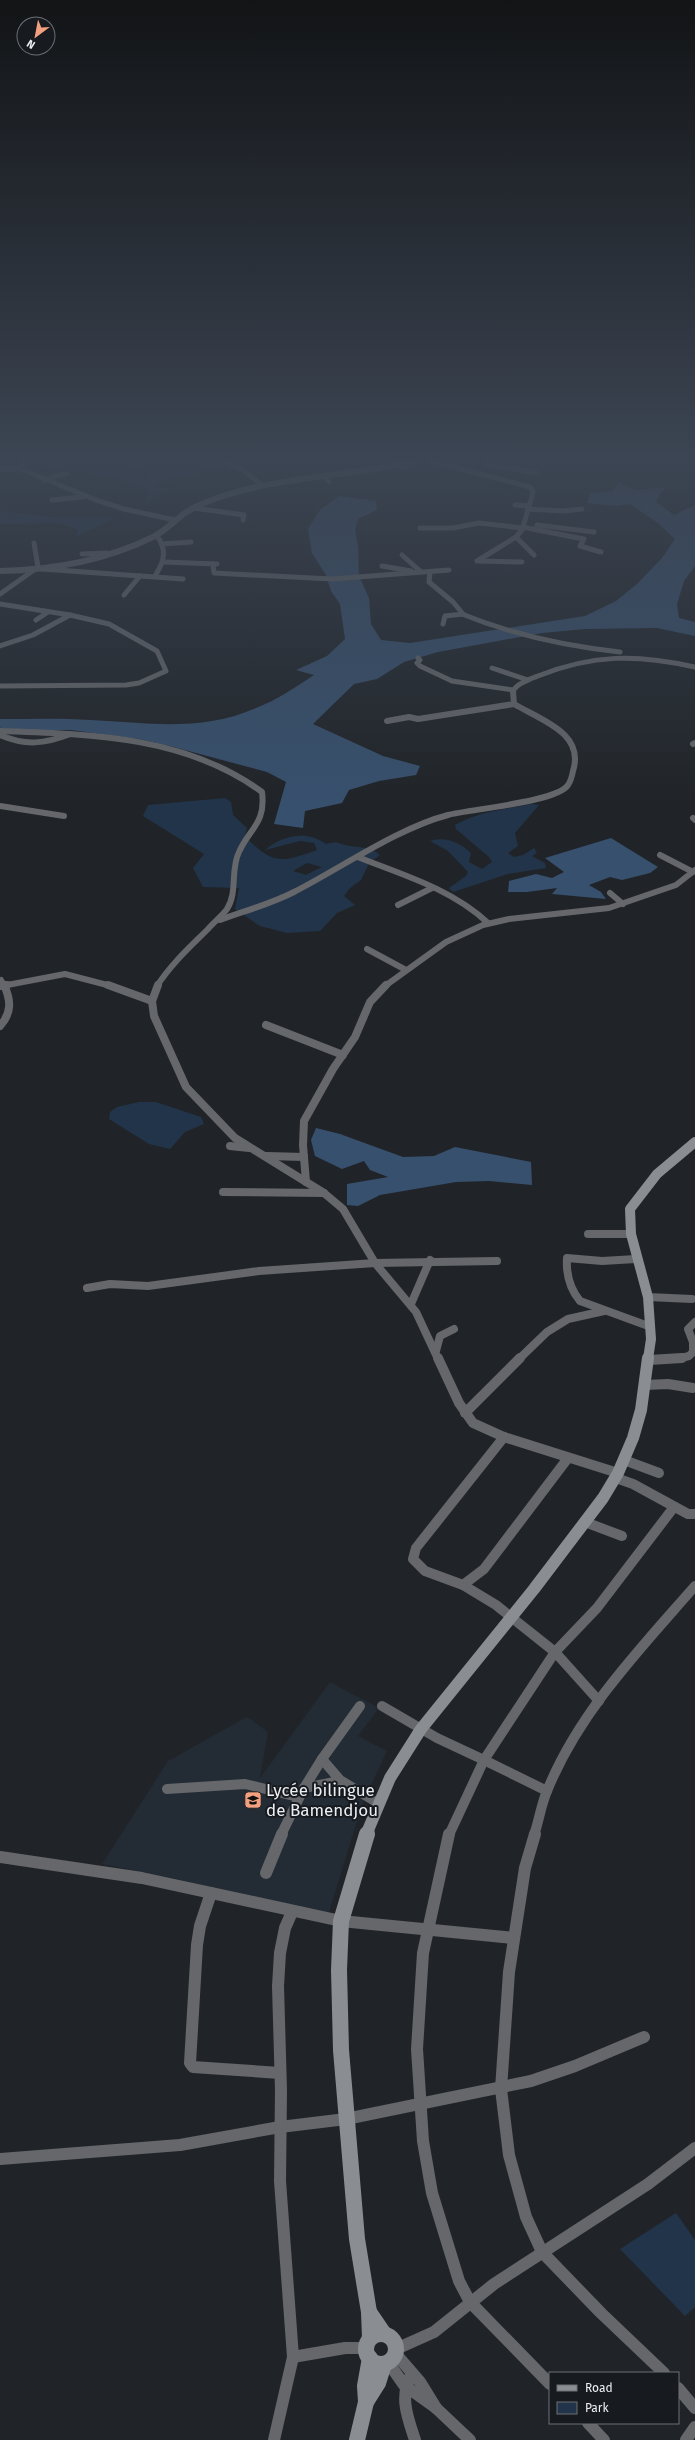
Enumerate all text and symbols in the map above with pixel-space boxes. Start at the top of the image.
north arrow [16,16,56,56]
text: N [24,37,38,52]
place label: Lycée bilingue de Bamendjou [266,1780,378,1821]
school or university icon: Lycée bilingue de Bamendjou [243,1790,263,1810]
legend [549,2372,679,2424]
text: Road [585,2381,613,2395]
text: Park [585,2401,609,2415]

